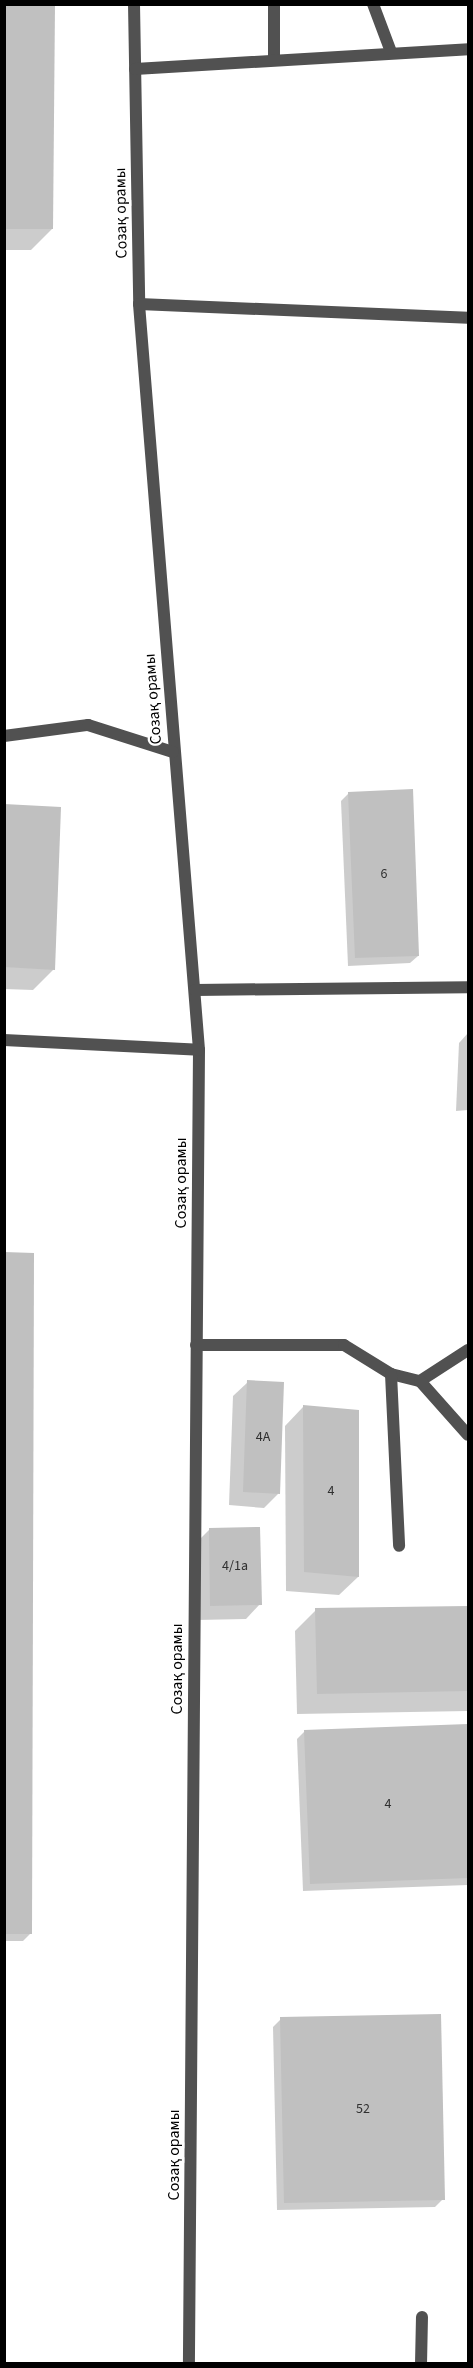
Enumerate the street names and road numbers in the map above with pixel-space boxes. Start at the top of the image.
street label: Созақ орамы [111,167,131,259]
street label: Созақ орамы [140,653,166,745]
street label: Созақ орамы [171,1138,191,1228]
street label: Созақ орамы [167,1624,187,1714]
street label: Созақ орамы [164,2110,184,2200]

